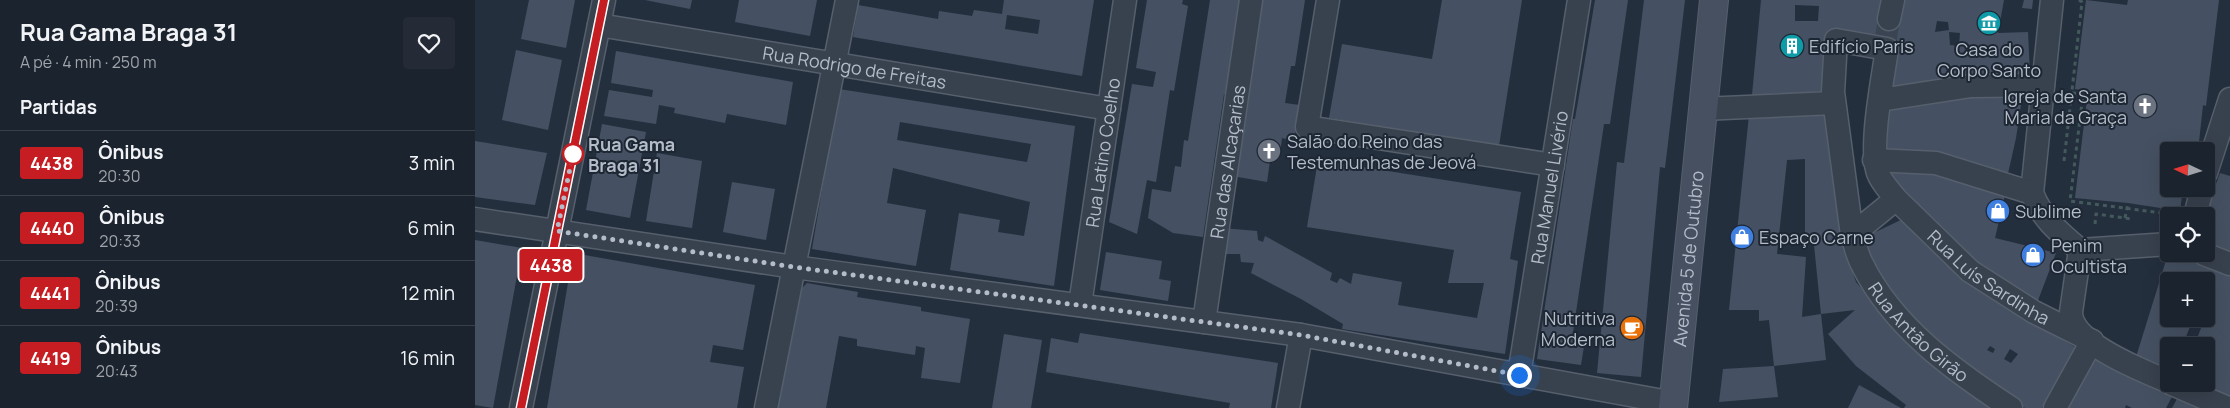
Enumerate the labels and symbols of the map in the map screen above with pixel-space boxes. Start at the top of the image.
museum icon: Casa do Corpo Santo [1976,10,2002,36]
building icon: Edifício Paris [1779,33,1805,59]
place label: Edifício Paris [1809,34,1914,58]
place label: Casa do Corpo Santo [1937,37,2041,82]
street label: Rua Rodrigo de Freitas [761,40,948,94]
street label: Rua Latino Coelho [1080,76,1125,229]
street label: Rua das Alcaçarias [1204,83,1250,240]
place label: Igreja de Santa Maria da Graça [2003,84,2127,129]
church icon: Igreja de Santa Maria da Graça [2132,93,2158,119]
street label: Rua Manuel Livério [1525,109,1573,266]
place label: Salão do Reino das Testemunhas de Jeová [1287,129,1476,174]
place label: Rua Gama Braga 31 [588,132,675,177]
church icon: Salão do Reino das Testemunhas de Jeová [1256,138,1282,164]
north arrow [2160,142,2215,198]
marker: Rua Gama Braga 31 [562,143,584,165]
street label: Avenida 5 de Outubro [1667,169,1709,348]
shop icon: Sublime [1985,198,2011,224]
place label: Sublime [2015,199,2082,223]
shop icon: Espaço Carne [1729,224,1755,250]
street label: Rua Luís Sardinha [1923,224,2054,330]
place label: Espaço Carne [1759,225,1874,249]
place label: Penim Ocultista [2051,233,2127,278]
shop icon: Penim Ocultista [2020,242,2046,268]
line badge: 4438 [516,249,586,281]
street label: Rua Antão Girão [1863,277,1974,387]
place label: Nutritiva Moderna [1541,306,1615,351]
cafe icon: Nutritiva Moderna [1619,315,1645,341]
your location [1507,363,1532,388]

